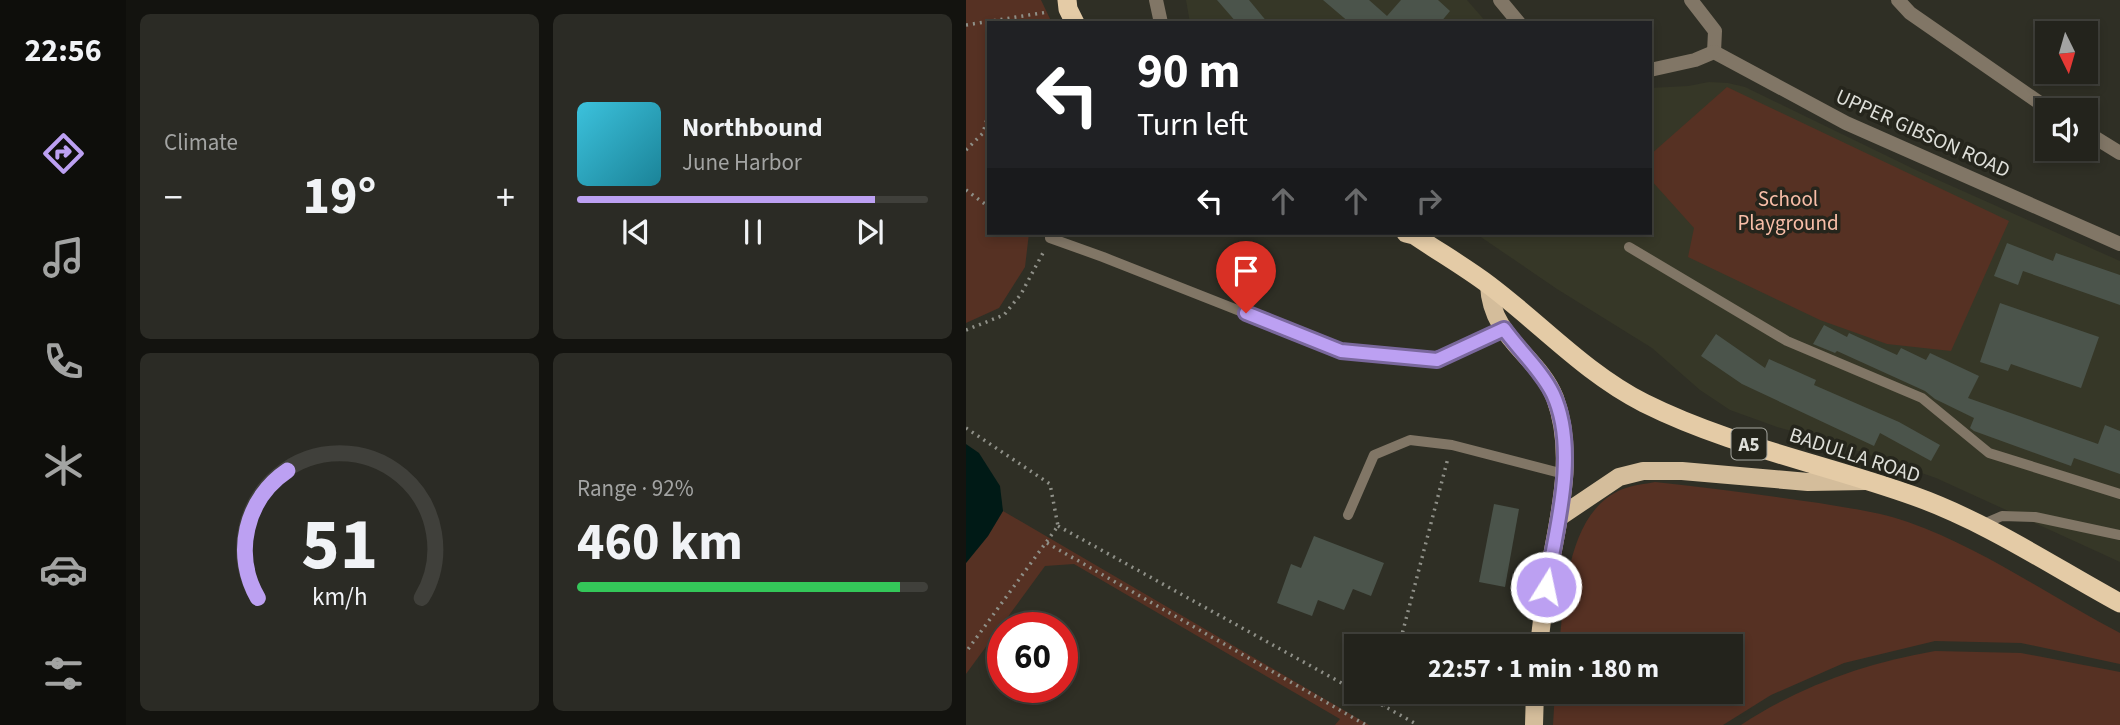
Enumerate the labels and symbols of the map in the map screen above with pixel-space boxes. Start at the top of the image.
north arrow [2035,21,2098,84]
street label: UPPER GIBSON ROAD [1831,81,2015,185]
park label: School Playground [1737,184,1839,238]
pin [1216,241,1276,313]
street label: BADULLA ROAD [1786,420,1924,490]
road number: A5 [1732,428,1766,460]
position arrow [1509,550,1583,624]
speed limit sign: 60 [987,612,1078,703]

